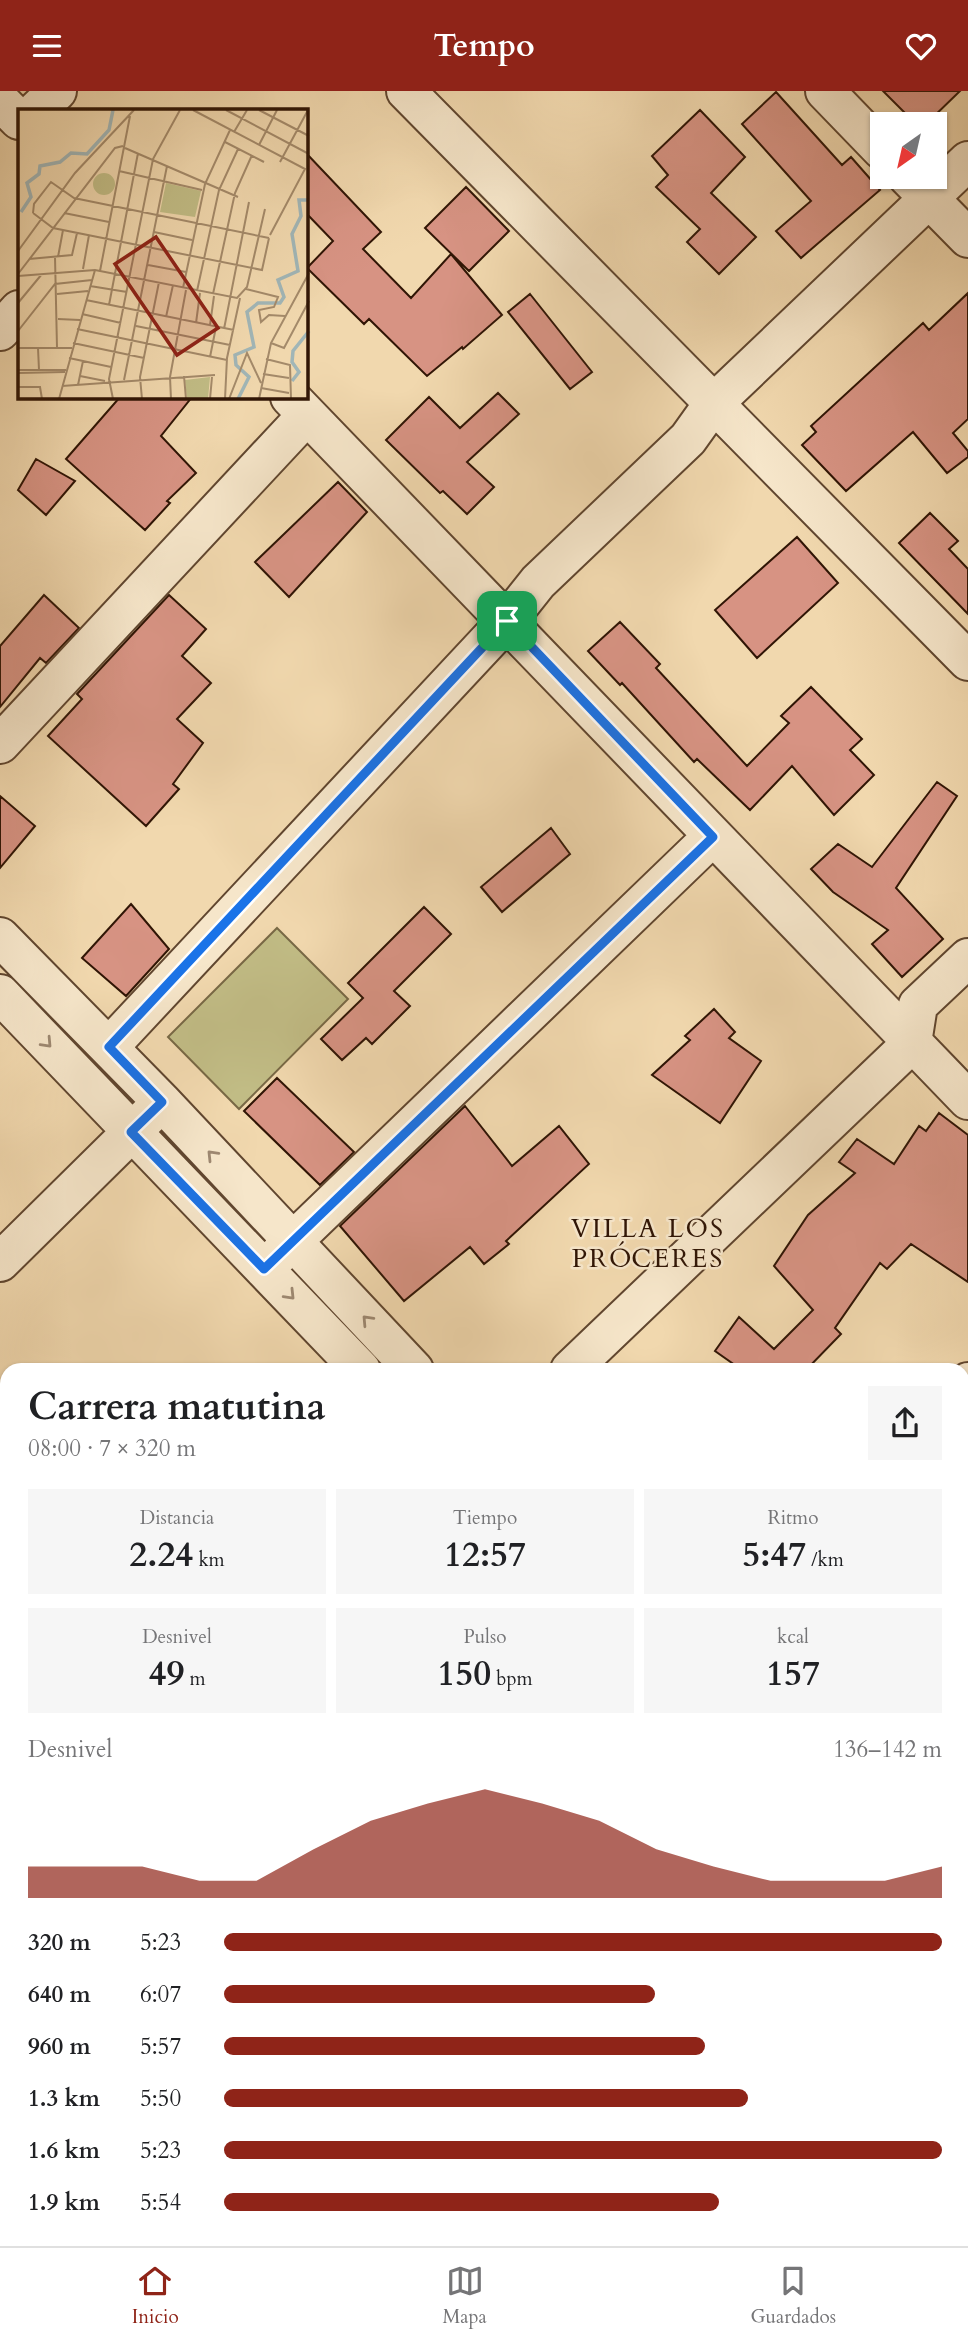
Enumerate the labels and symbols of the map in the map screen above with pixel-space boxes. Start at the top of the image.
inset map [18,109,308,399]
north arrow [870,112,947,189]
pin [477,591,537,651]
one-way arrow [39,1035,51,1048]
one-way arrow [207,1150,220,1163]
district label: VILLA LOS PRÓCERES [571,1211,725,1276]
one-way arrow [281,1287,294,1300]
one-way arrow [363,1316,376,1329]

